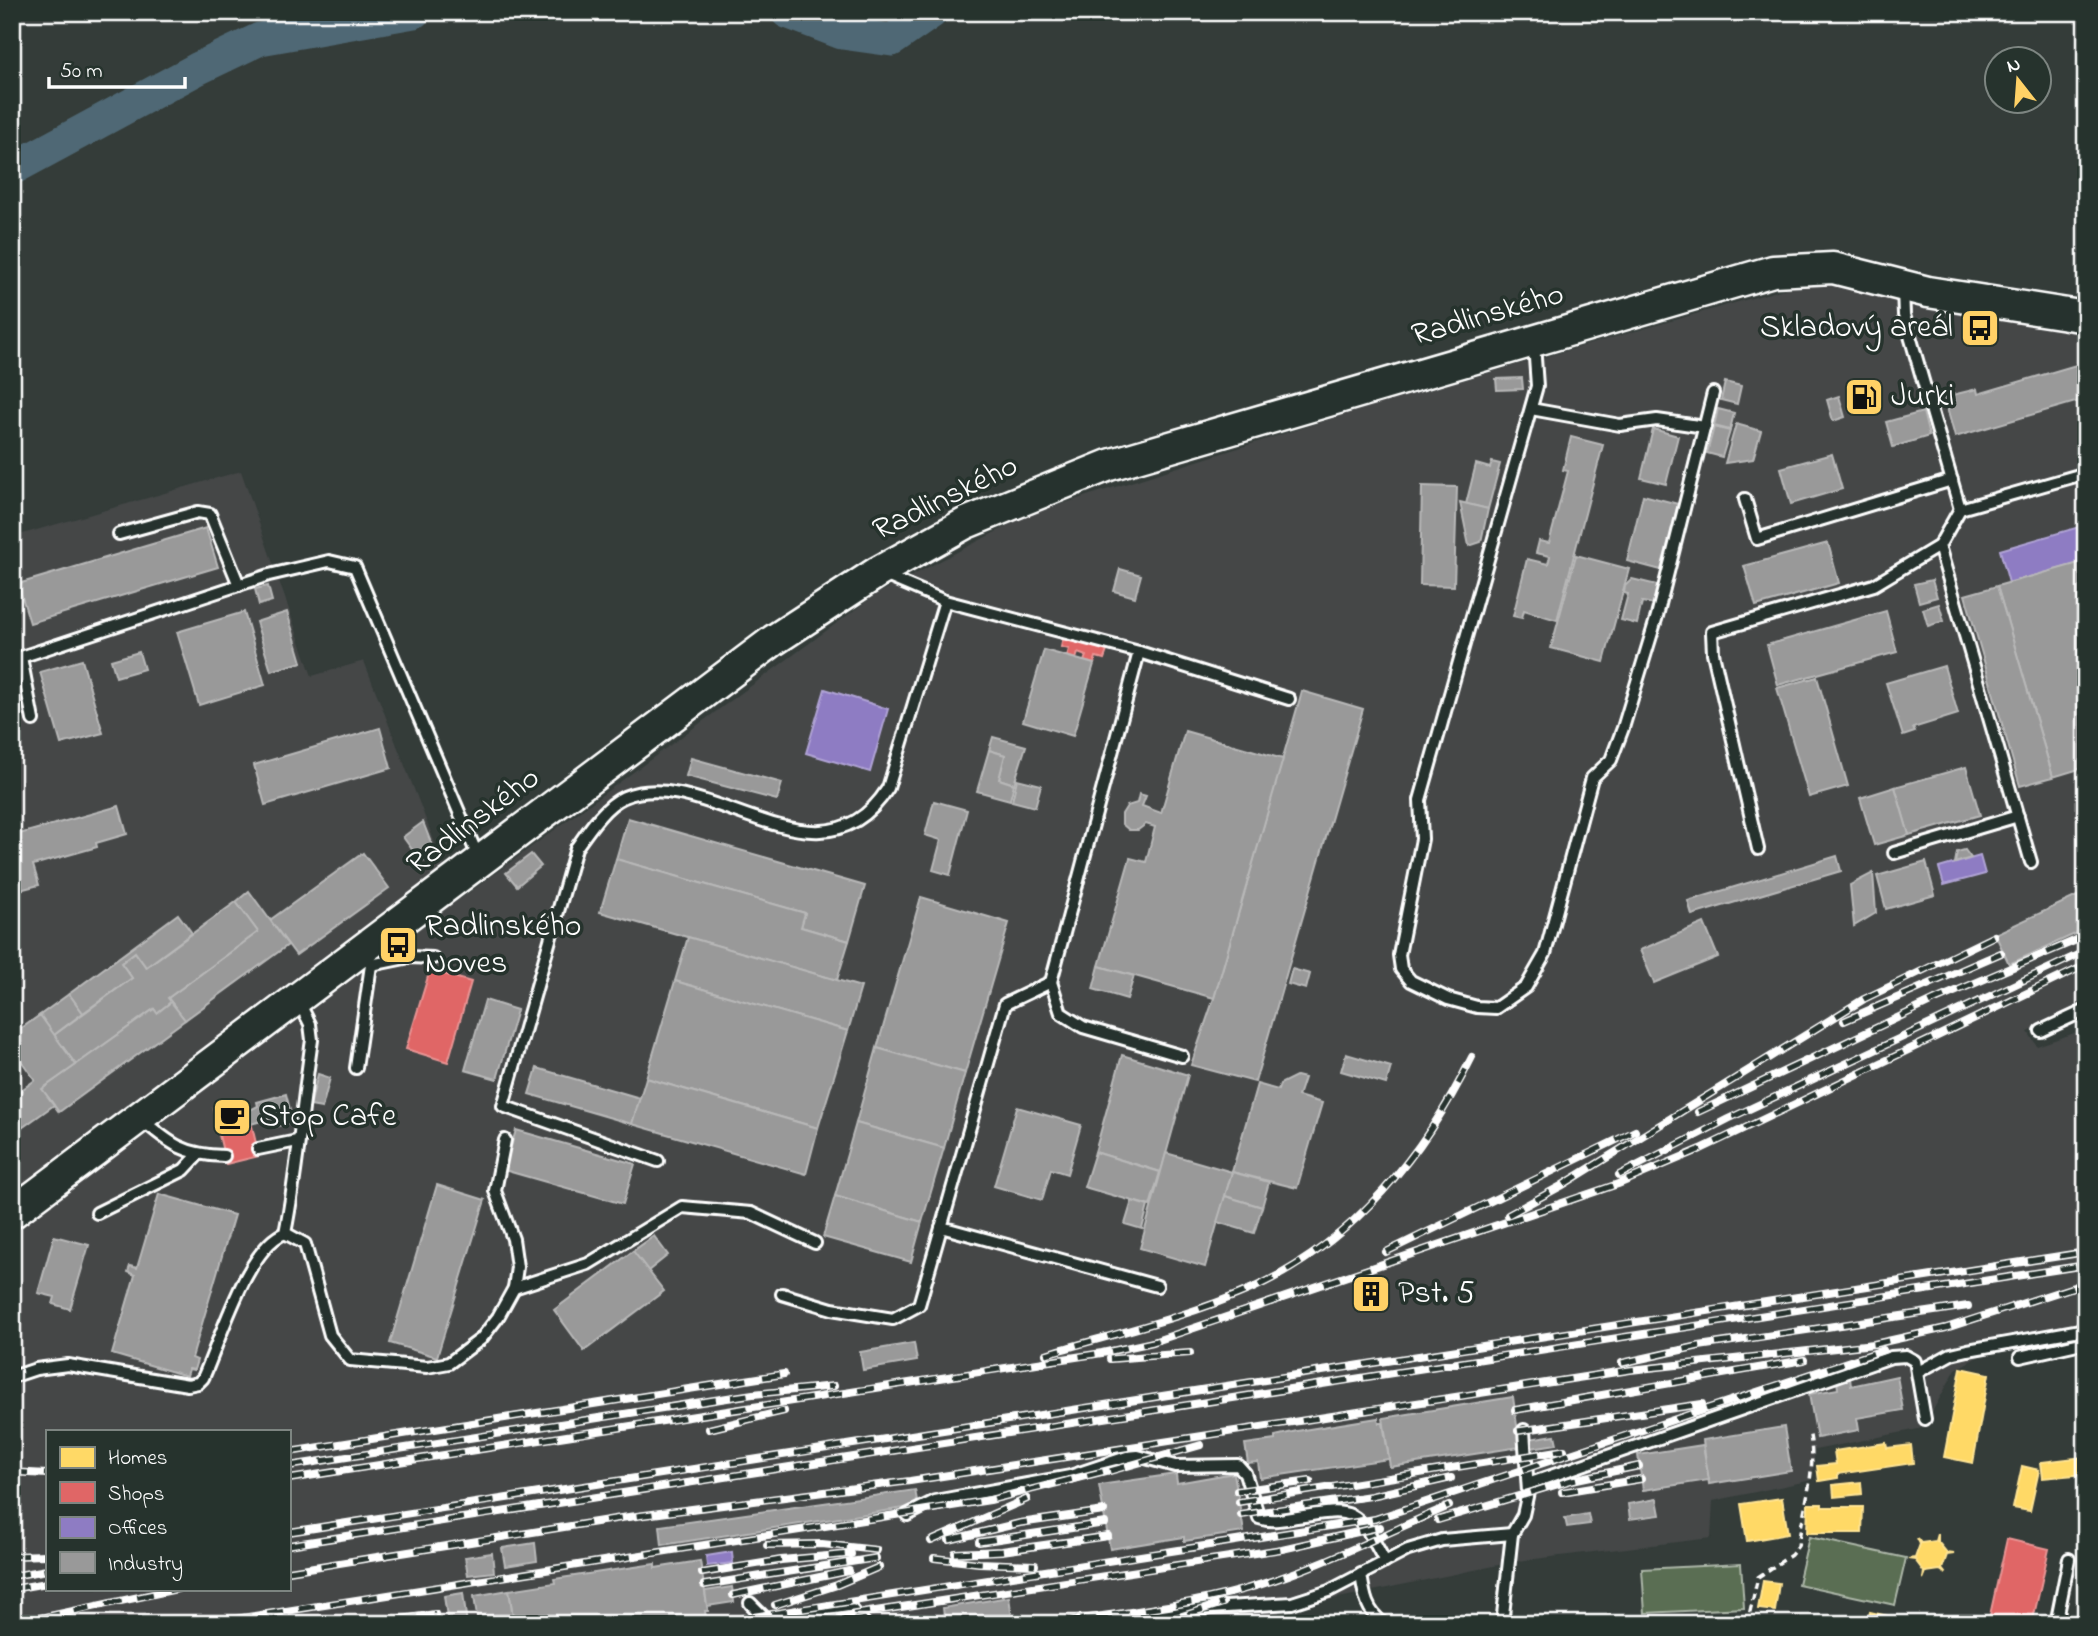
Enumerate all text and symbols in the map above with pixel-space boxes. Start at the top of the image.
scale bar [49,46,186,90]
north arrow [1982,46,2052,116]
text: N [2004,51,2024,81]
text: 50 m [60,57,103,87]
street label: Radlinského [1406,272,1570,360]
place label: Skladový areál [1760,305,1953,352]
bus stop icon: Skladový areál [1959,307,2001,349]
place label: Jurki [1891,374,1955,421]
fuel station icon: Jurki [1843,376,1885,418]
street label: Radlinského [865,444,1027,554]
street label: Radlinského [397,756,551,888]
place label: Radlinského Noves [425,904,581,988]
bus stop icon: Radlinského Noves [377,924,419,966]
place label: Stop Cafe [259,1094,397,1141]
cafe icon: Stop Cafe [211,1096,253,1138]
place label: Pst. 5 [1398,1271,1474,1318]
building icon: Pst. 5 [1350,1273,1392,1315]
legend [46,1430,290,1590]
text: Homes [108,1444,168,1474]
text: Shops [108,1480,165,1510]
text: Offices [108,1514,167,1544]
text: Industry [108,1550,183,1582]

